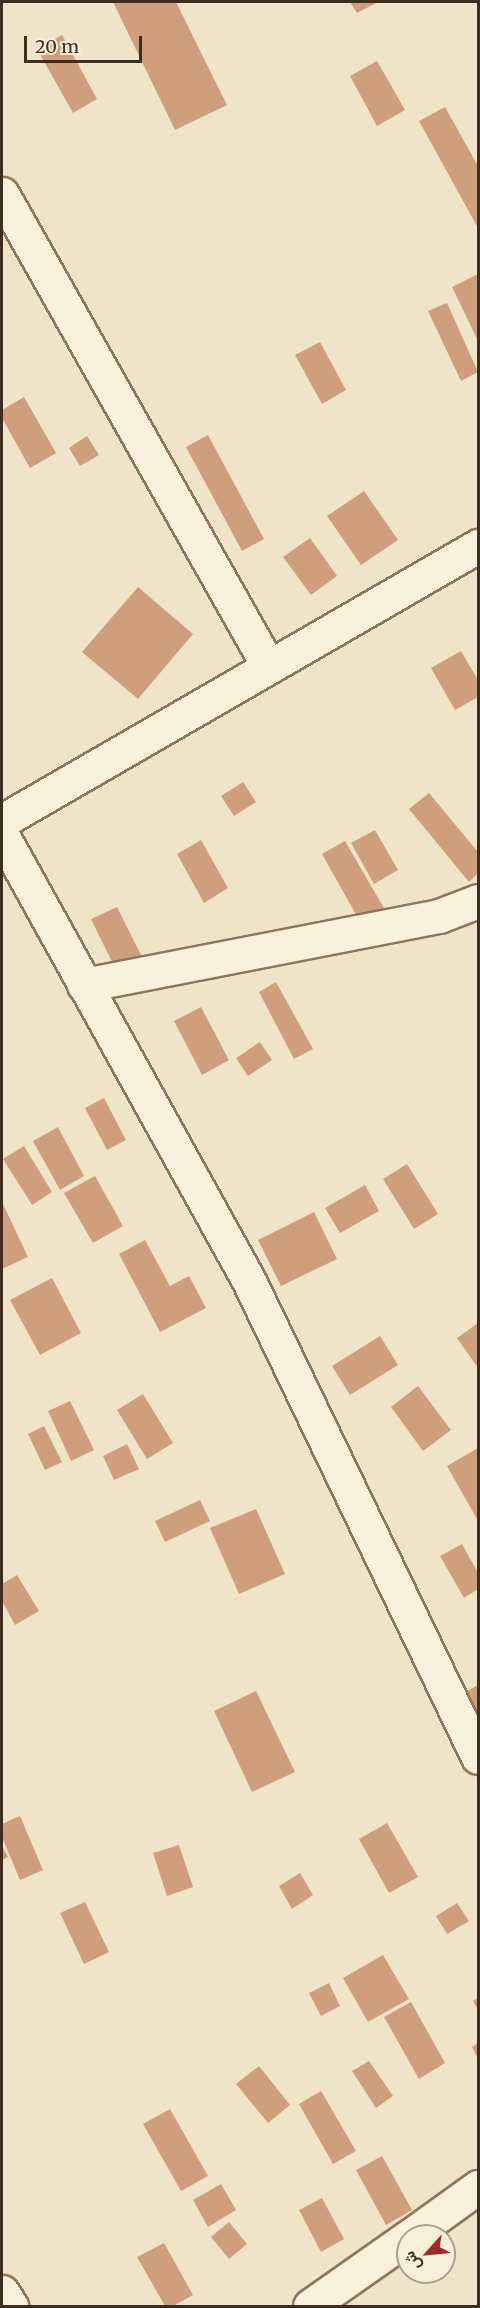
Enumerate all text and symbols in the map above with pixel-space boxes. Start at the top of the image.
scale bar [27,24,146,62]
text: 20 m [35,35,79,58]
north arrow [396,2224,456,2284]
text: ش [398,2248,425,2274]

